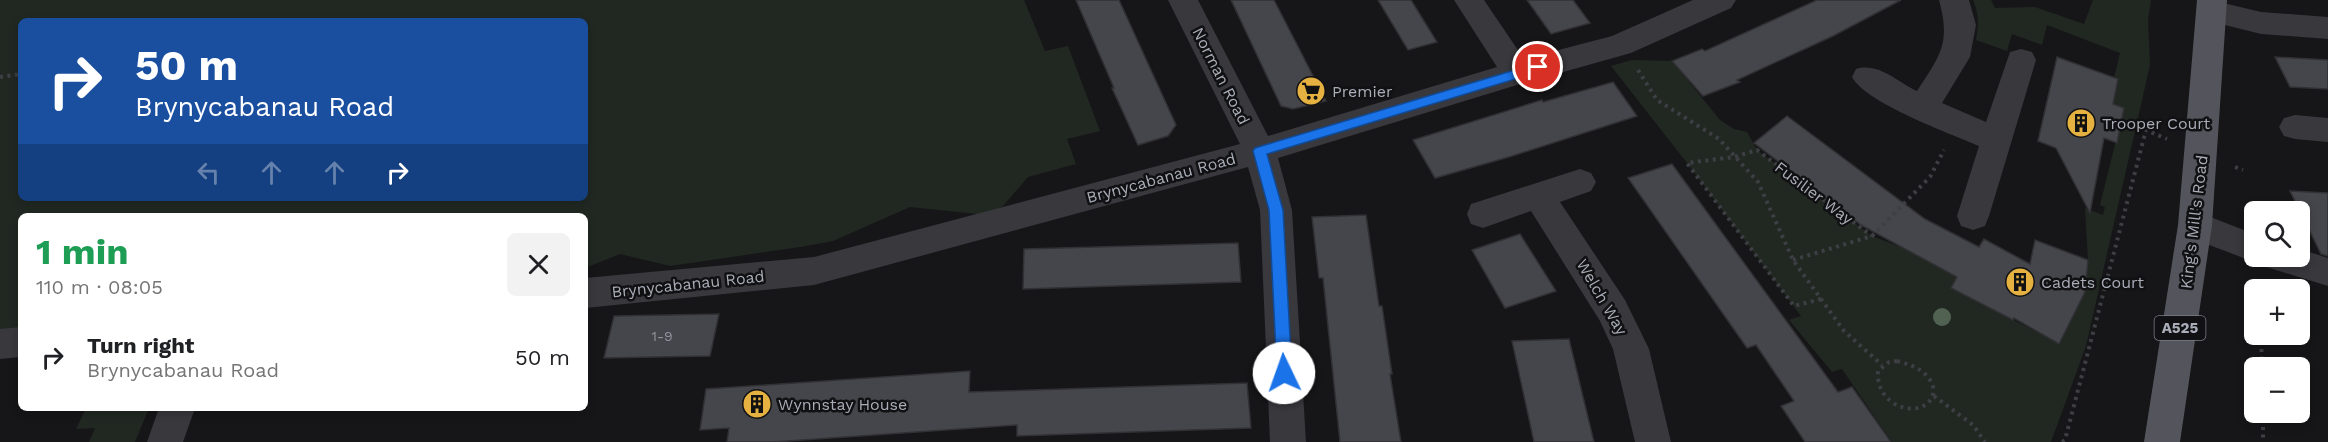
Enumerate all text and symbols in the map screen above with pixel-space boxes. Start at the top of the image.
street label: Norman Road [1188,24,1254,128]
text: 50 m [135,41,238,90]
pin [1512,41,1563,92]
icon: right [36,42,114,120]
icon: arrive [1521,50,1554,83]
supermarket icon: Premier [1295,75,1327,107]
place label: Premier [1332,82,1393,101]
text: Brynycabanau Road [135,91,394,123]
building icon: Trooper Court [2065,107,2097,139]
place label: Trooper Court [2102,114,2210,133]
street label: Brynycabanau Road [1084,149,1238,207]
street label: King's Mill's Road [2176,154,2212,290]
icon: left [192,156,225,189]
icon: ahead [255,156,288,189]
icon: ahead [318,156,351,189]
icon: right [381,156,414,189]
street label: Fusilier Way [1771,157,1857,229]
map controls [2244,201,2310,423]
button: search [2244,201,2310,267]
text: 1 min [36,231,128,273]
button: close [507,233,570,296]
street label: Welch Way [1573,256,1632,339]
building icon: Cadets Court [2004,266,2036,298]
street label: Brynycabanau Road [611,267,765,301]
place label: Cadets Court [2041,273,2144,292]
text: 110 m · 08:05 [36,275,163,299]
button: + [2244,279,2310,345]
road number: A525 [2154,316,2206,340]
house number: 1-9 [651,328,673,344]
text: Turn right [87,333,194,358]
icon: right [36,341,69,374]
position arrow [1252,341,1316,405]
text: 50 m [515,345,570,370]
button: − [2244,357,2310,423]
text: Brynycabanau Road [87,358,279,382]
building icon: Wynnstay House [741,388,773,420]
place label: Wynnstay House [778,395,907,414]

